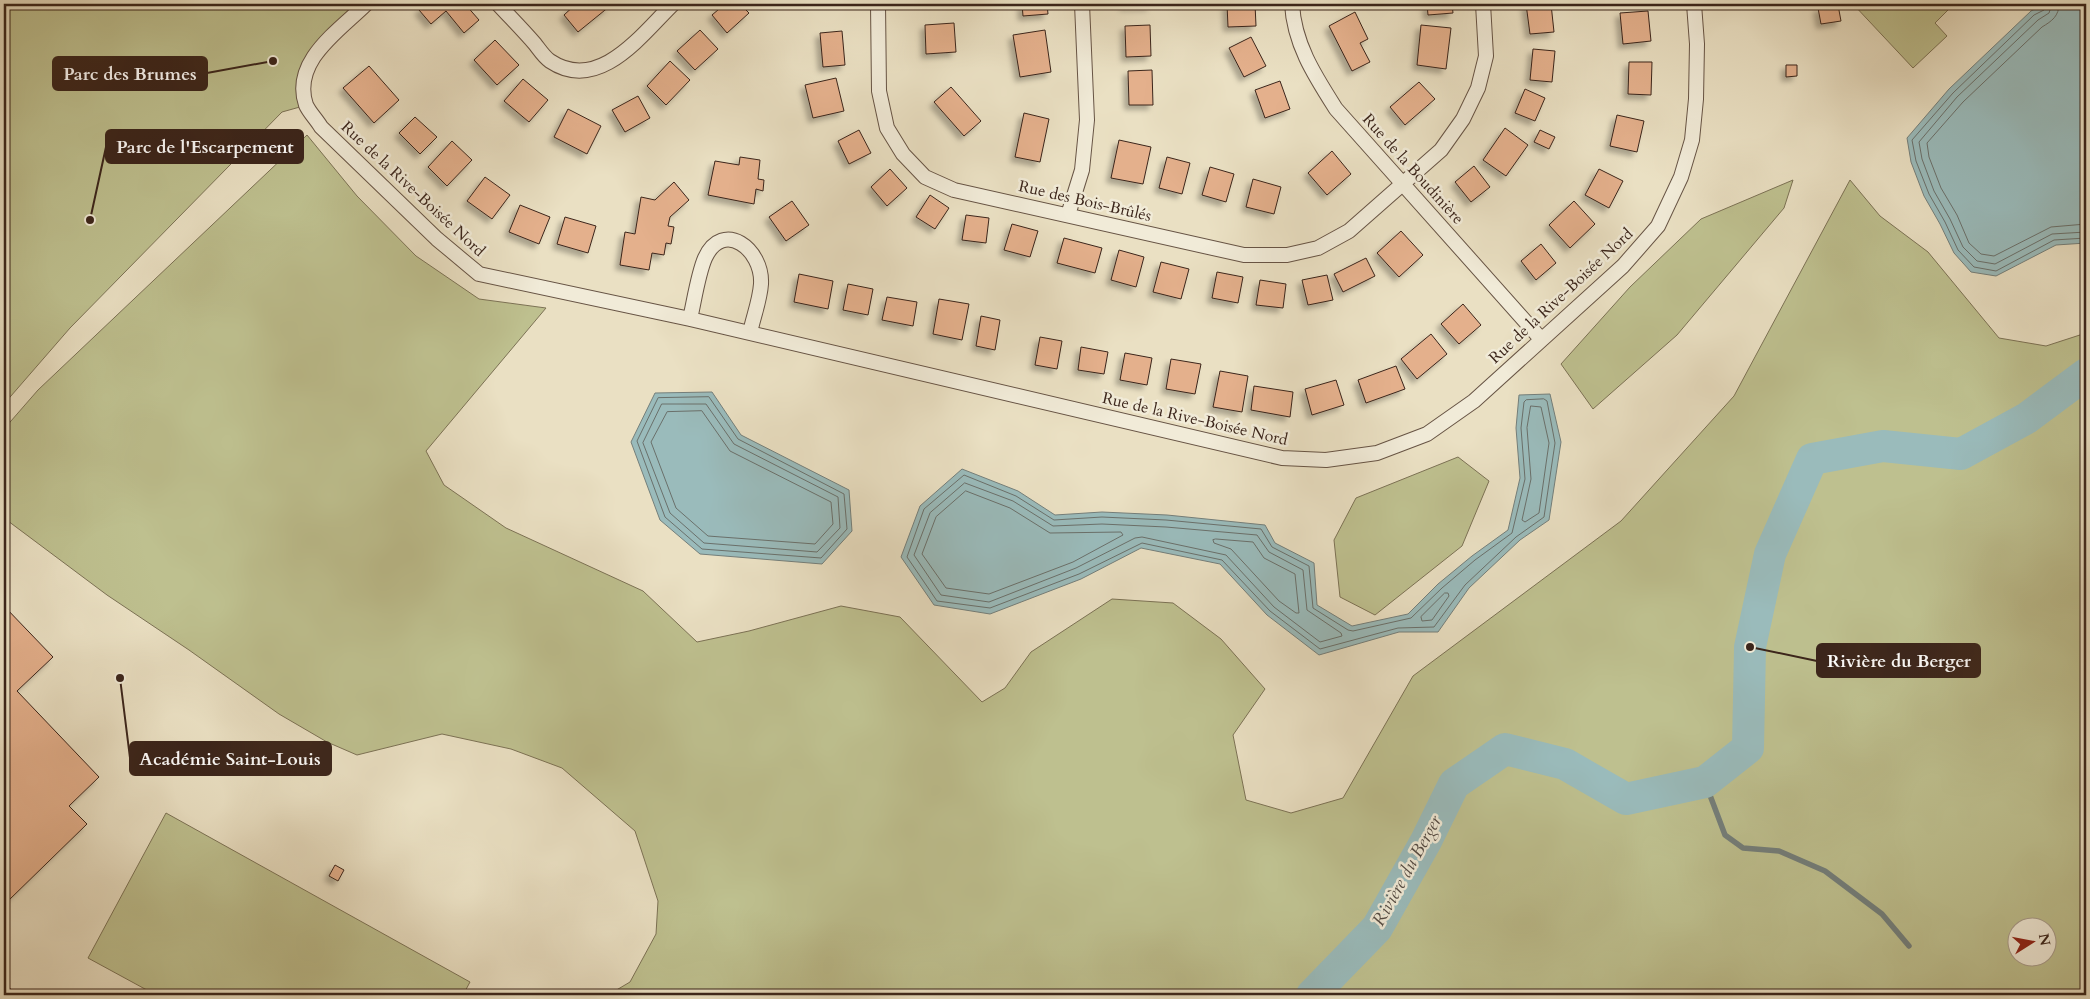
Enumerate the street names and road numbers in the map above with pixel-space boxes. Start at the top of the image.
street label: Rue de la Boudinière [1357,109,1469,229]
street label: Rue de la Rive-Boisée Nord [336,116,490,262]
street label: Rue des Bois-Brûlés [1016,175,1154,227]
street label: Rue de la Rive-Boisée Nord [1484,223,1638,369]
street label: Rue de la Rive-Boisée Nord [1100,387,1290,451]

